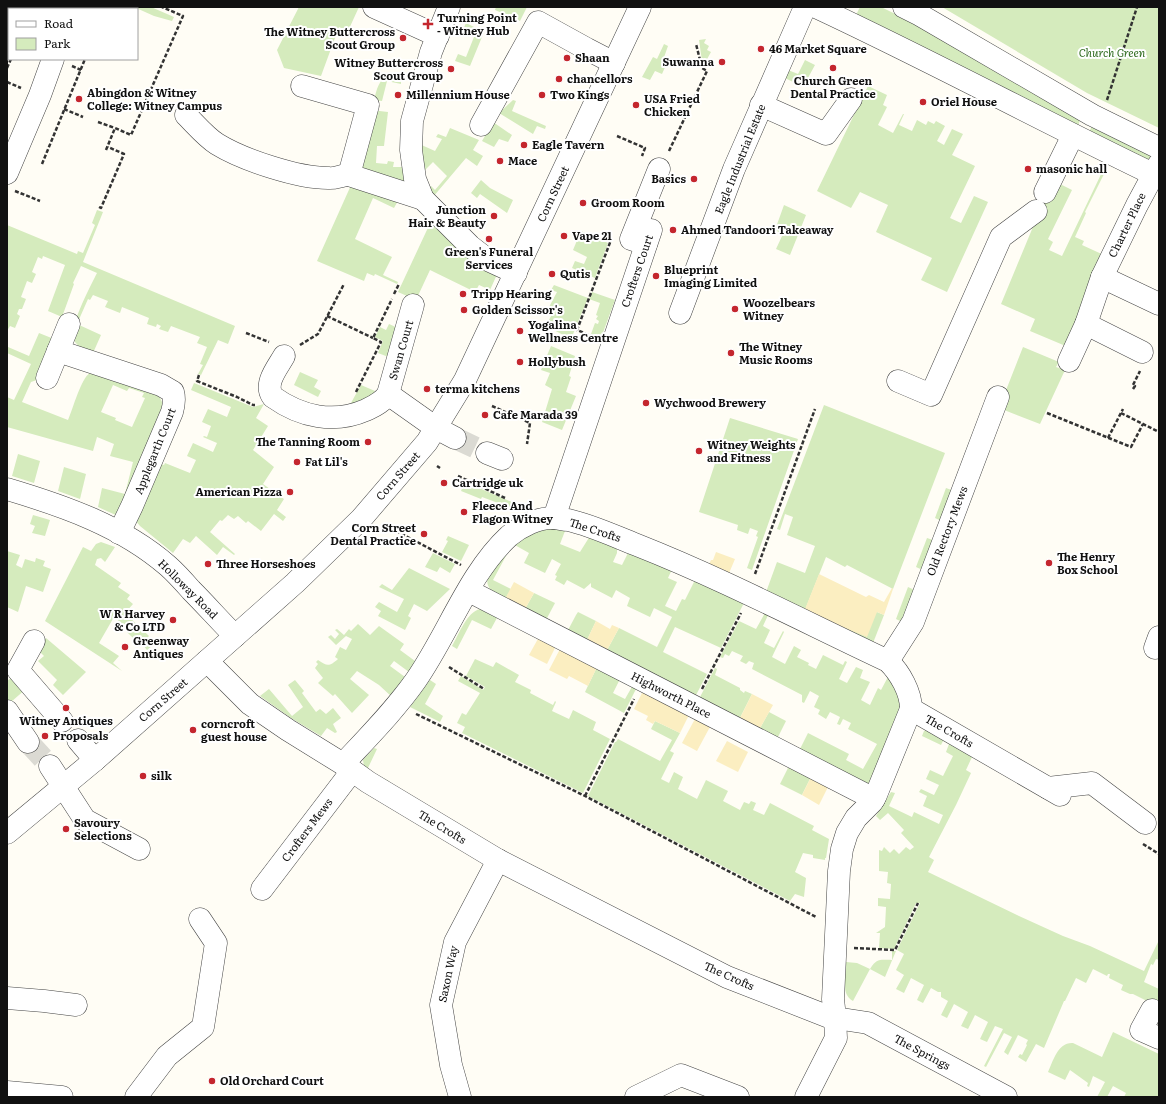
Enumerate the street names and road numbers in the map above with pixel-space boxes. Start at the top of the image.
street label: Eagle Industrial Estate [710,101,769,216]
street label: Corn Street [532,162,572,224]
street label: Charter Place [1103,189,1149,260]
street label: Crofters Court [616,232,656,309]
street label: Swan Court [384,317,416,382]
street label: Applegarth Court [129,404,179,496]
street label: Corn Street [371,447,423,503]
street label: Old Rectory Mews [922,483,971,578]
street label: The Crofts [567,513,623,545]
street label: Holloway Road [155,555,222,622]
street label: Highworth Place [629,667,714,721]
street label: Corn Street [134,673,191,725]
street label: The Crofts [922,710,977,751]
street label: Crofters Mews [277,794,336,865]
street label: The Crofts [415,805,470,847]
street label: Saxon Way [433,943,461,1004]
street label: The Crofts [702,957,757,993]
street label: The Springs [891,1030,953,1073]

